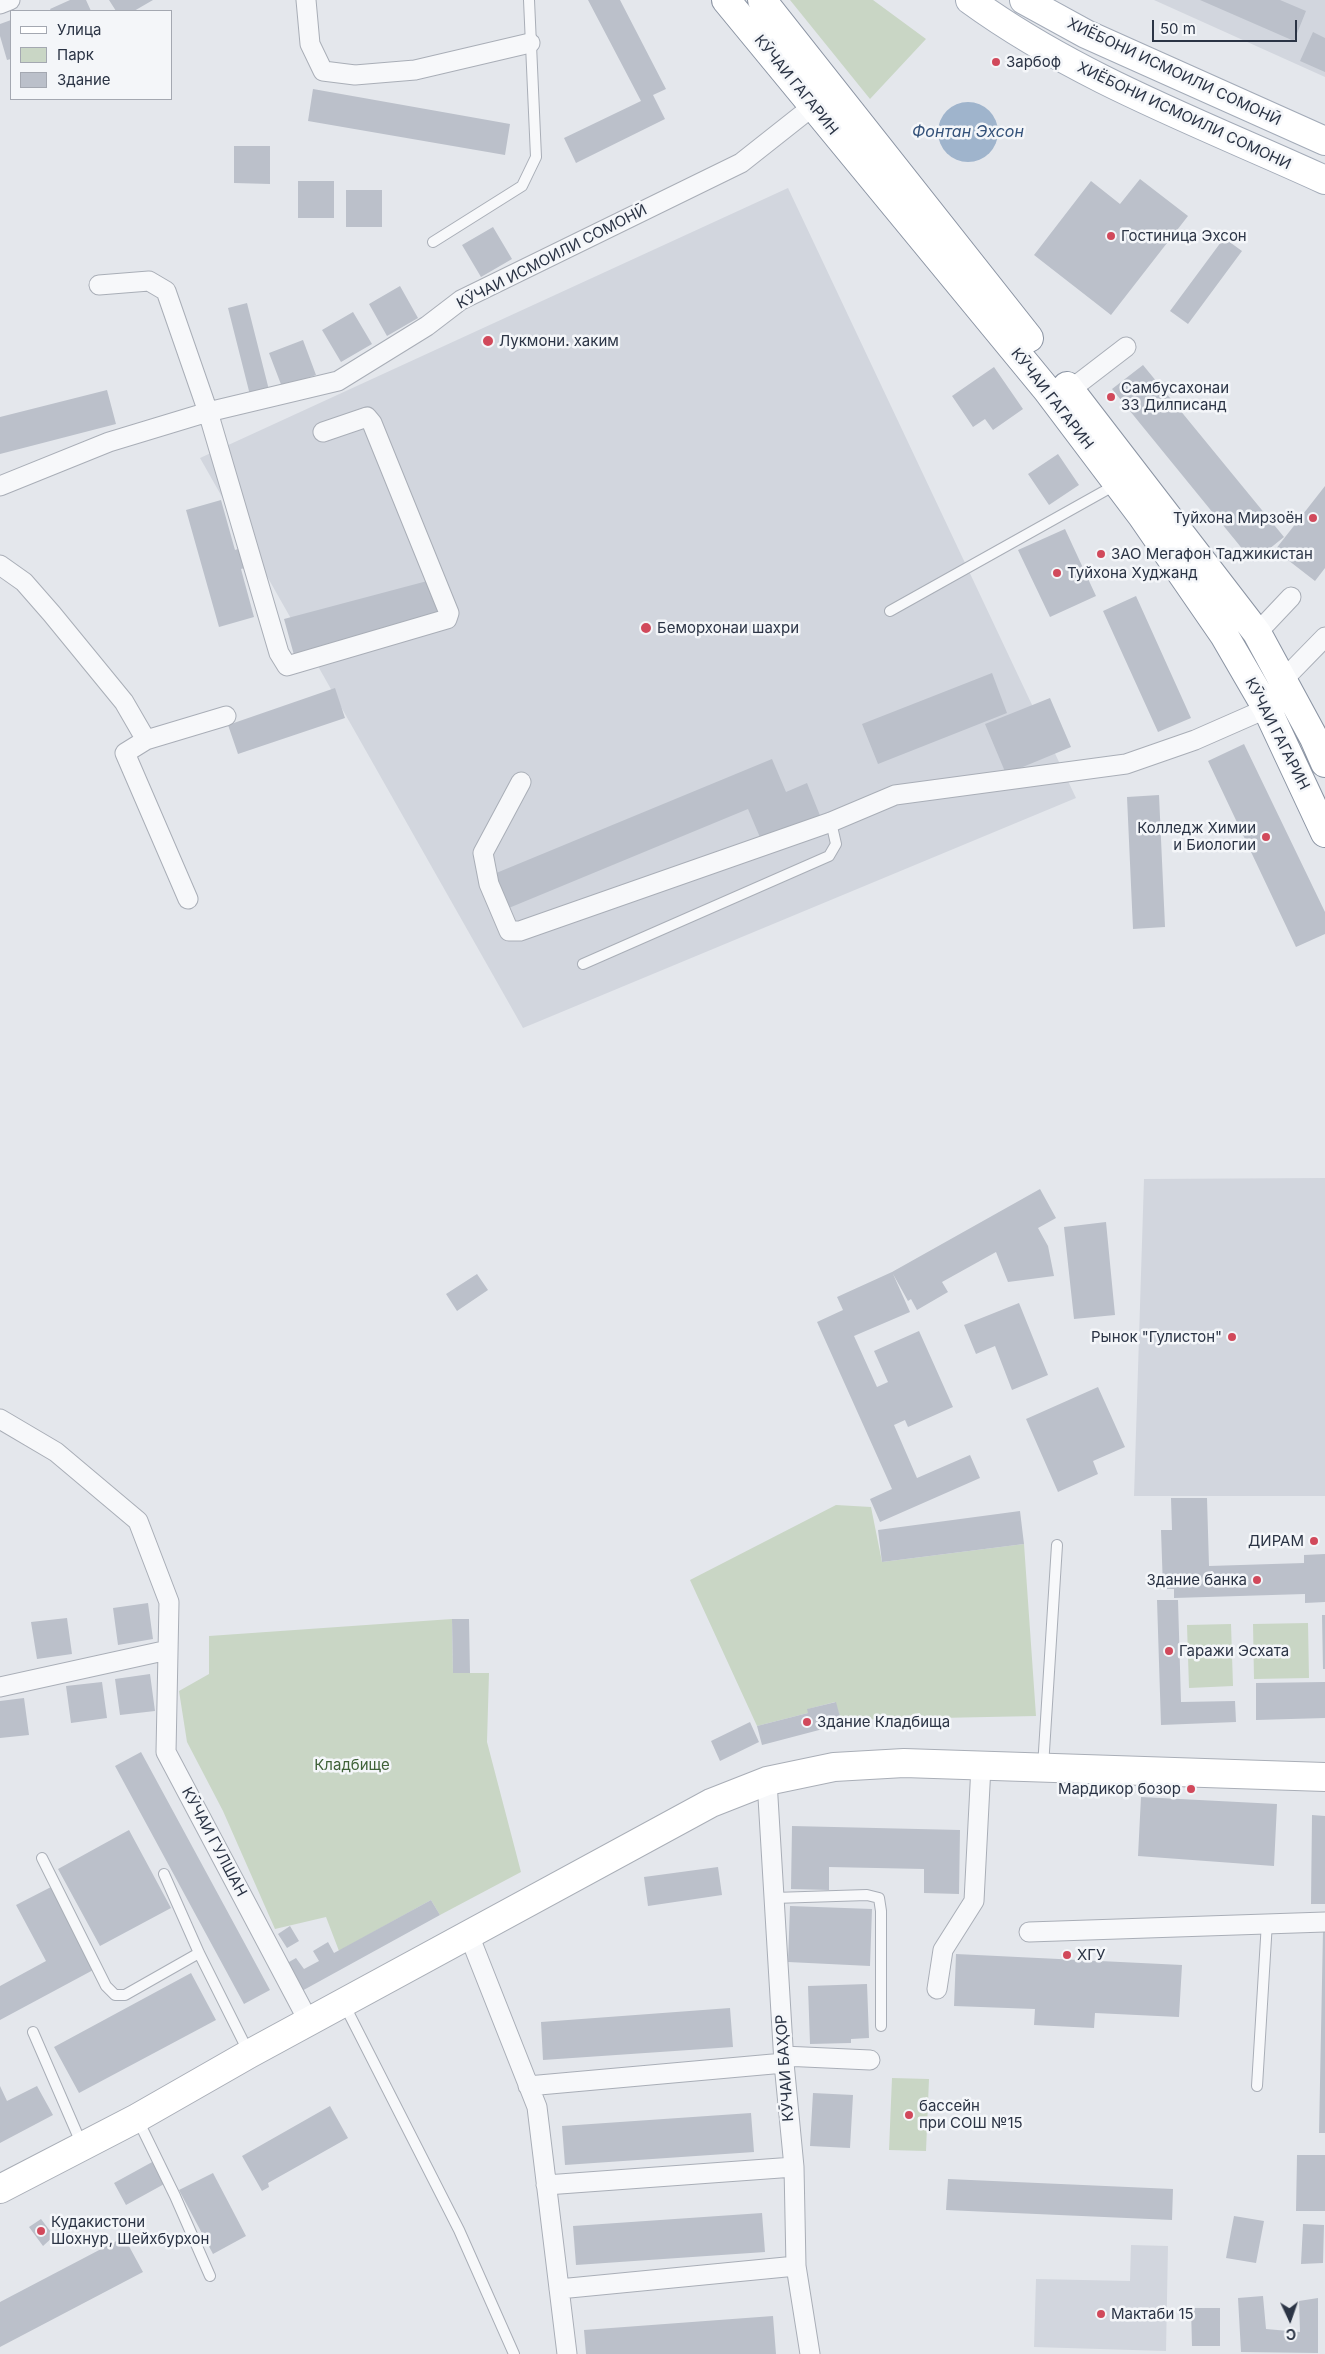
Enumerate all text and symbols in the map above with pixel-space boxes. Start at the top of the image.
legend [10,10,172,100]
scale bar [1155,10,1300,42]
street label: ХИЁБОНИ ИСМОИЛИ СОМОНӢ [1064,14,1284,130]
text: 50 m [1160,19,1196,38]
text: Улица [57,20,101,39]
street label: КӮЧАИ ГАГАРИН [750,31,842,139]
text: Парк [57,45,94,64]
place label: Зарбоф [1006,53,1061,71]
marker: Зарбоф [990,56,1002,68]
street label: ХИЁБОНИ ИСМОИЛИ СОМОНИ [1074,58,1294,174]
text: Здание [57,70,111,89]
water label: Фонтан Эхсон [912,122,1024,142]
street label: КӮЧАИ ИСМОИЛИ СОМОНӢ [454,201,650,313]
place label: Гостиница Эхсон [1121,227,1247,245]
marker: Гостиница Эхсон [1105,230,1117,242]
place label: Лукмони. хаким [499,332,619,350]
marker: Лукмони. хаким [481,334,495,348]
street label: КӮЧАИ ГАГАРИН [1007,345,1097,453]
place label: Самбусахонаи 33 Дилписанд [1121,379,1229,414]
marker: Самбусахонаи 33 Дилписанд [1105,391,1117,403]
place label: Туйхона Мирзоён [1173,509,1303,527]
marker: Туйхона Мирзоён [1307,512,1319,524]
place label: ЗАО Мегафон Таджикистан [1111,545,1313,563]
marker: ЗАО Мегафон Таджикистан [1095,548,1107,560]
place label: Туйхона Худжанд [1067,564,1198,582]
marker: Туйхона Худжанд [1051,567,1063,579]
place label: Беморхонаи шахри [657,619,799,637]
marker: Беморхонаи шахри [639,621,653,635]
street label: КӮЧАИ ГАГАРИН [1241,675,1313,793]
place label: Колледж Химии и Биологии [1137,819,1256,854]
marker: Колледж Химии и Биологии [1260,831,1272,843]
place label: Рынок "Гулистон" [1091,1328,1222,1346]
marker: Рынок "Гулистон" [1226,1331,1238,1343]
place label: ДИРАМ [1248,1532,1304,1550]
marker: ДИРАМ [1308,1535,1320,1547]
place label: Здание банка [1146,1571,1247,1589]
marker: Здание банка [1251,1574,1263,1586]
place label: Гаражи Эсхата [1179,1642,1289,1660]
marker: Гаражи Эсхата [1163,1645,1175,1657]
place label: Здание Кладбища [817,1713,950,1731]
marker: Здание Кладбища [801,1716,813,1728]
park label: Кладбище [314,1756,390,1774]
place label: Мардикор бозор [1058,1780,1181,1798]
marker: Мардикор бозор [1185,1783,1197,1795]
street label: КӮЧАИ ГУЛШАН [178,1784,250,1900]
place label: ХГУ [1077,1946,1105,1964]
marker: ХГУ [1061,1949,1073,1961]
street label: КӮЧАИ БАҲОР [772,2014,798,2122]
place label: бассейн при СОШ №15 [919,2097,1023,2132]
marker: бассейн при СОШ №15 [903,2109,915,2121]
place label: Кудакистони Шохнур, Шейхбурхон [51,2213,209,2248]
marker: Кудакистони Шохнур, Шейхбурхон [35,2225,47,2237]
north arrow [1265,2294,1315,2344]
place label: Мактаби 15 [1111,2305,1194,2323]
marker: Мактаби 15 [1095,2308,1107,2320]
text: С [1285,2326,1296,2343]

